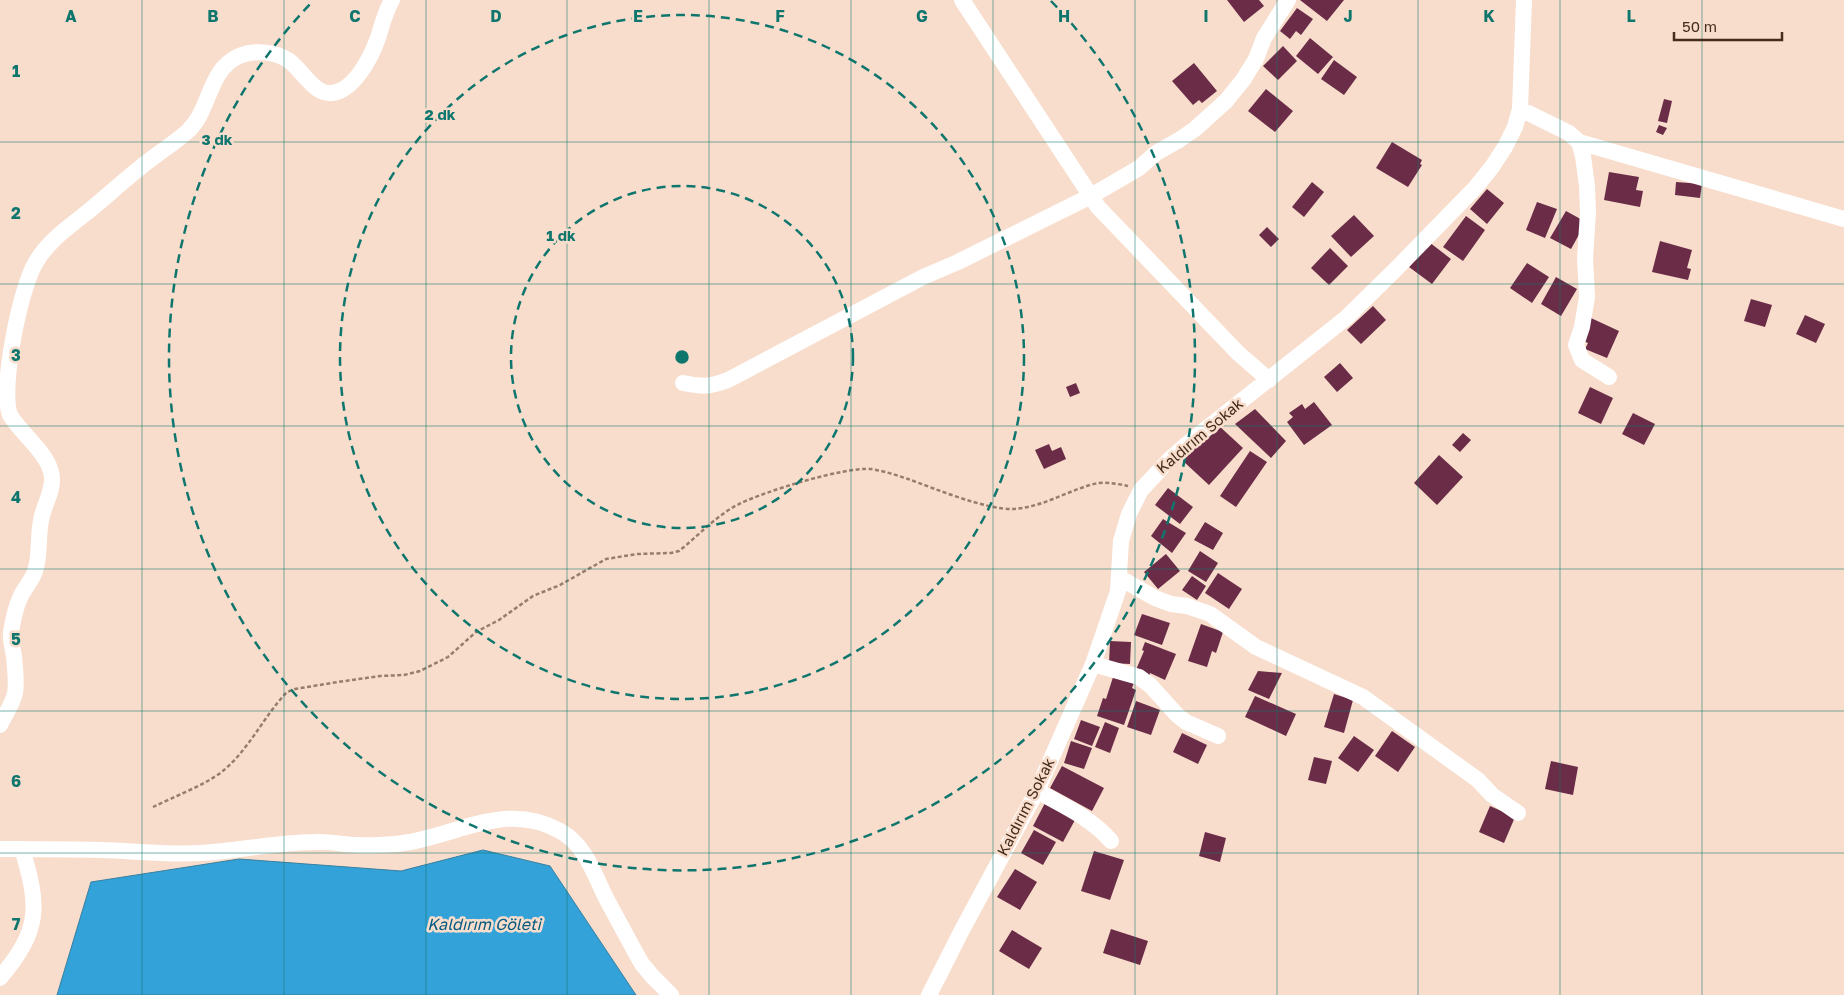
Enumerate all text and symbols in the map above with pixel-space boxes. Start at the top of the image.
text: A [65,6,77,26]
text: B [207,6,219,26]
text: C [349,6,361,26]
text: D [490,6,502,26]
text: E [633,6,643,26]
text: F [775,6,785,26]
text: G [916,6,928,26]
text: H [1058,6,1070,26]
text: I [1203,6,1209,26]
text: J [1343,6,1353,26]
text: K [1483,6,1495,26]
text: L [1626,6,1636,26]
scale bar [1674,10,1782,42]
text: 50 m [1682,17,1717,35]
text: 1 [12,61,20,81]
text: 2 dk [425,105,456,123]
text: 3 dk [202,130,233,148]
text: 2 [11,203,21,223]
text: 1 dk [546,226,576,244]
text: 3 [11,345,21,365]
centre of rings [673,348,691,366]
street label: Kaldırım Sokak [1152,394,1247,477]
text: 4 [11,487,21,507]
text: 5 [11,629,21,649]
street label: Kaldırım Sokak [993,754,1058,858]
text: 6 [11,771,21,791]
text: 7 [12,914,21,934]
water label: Kaldırım Göleti [427,914,542,934]

